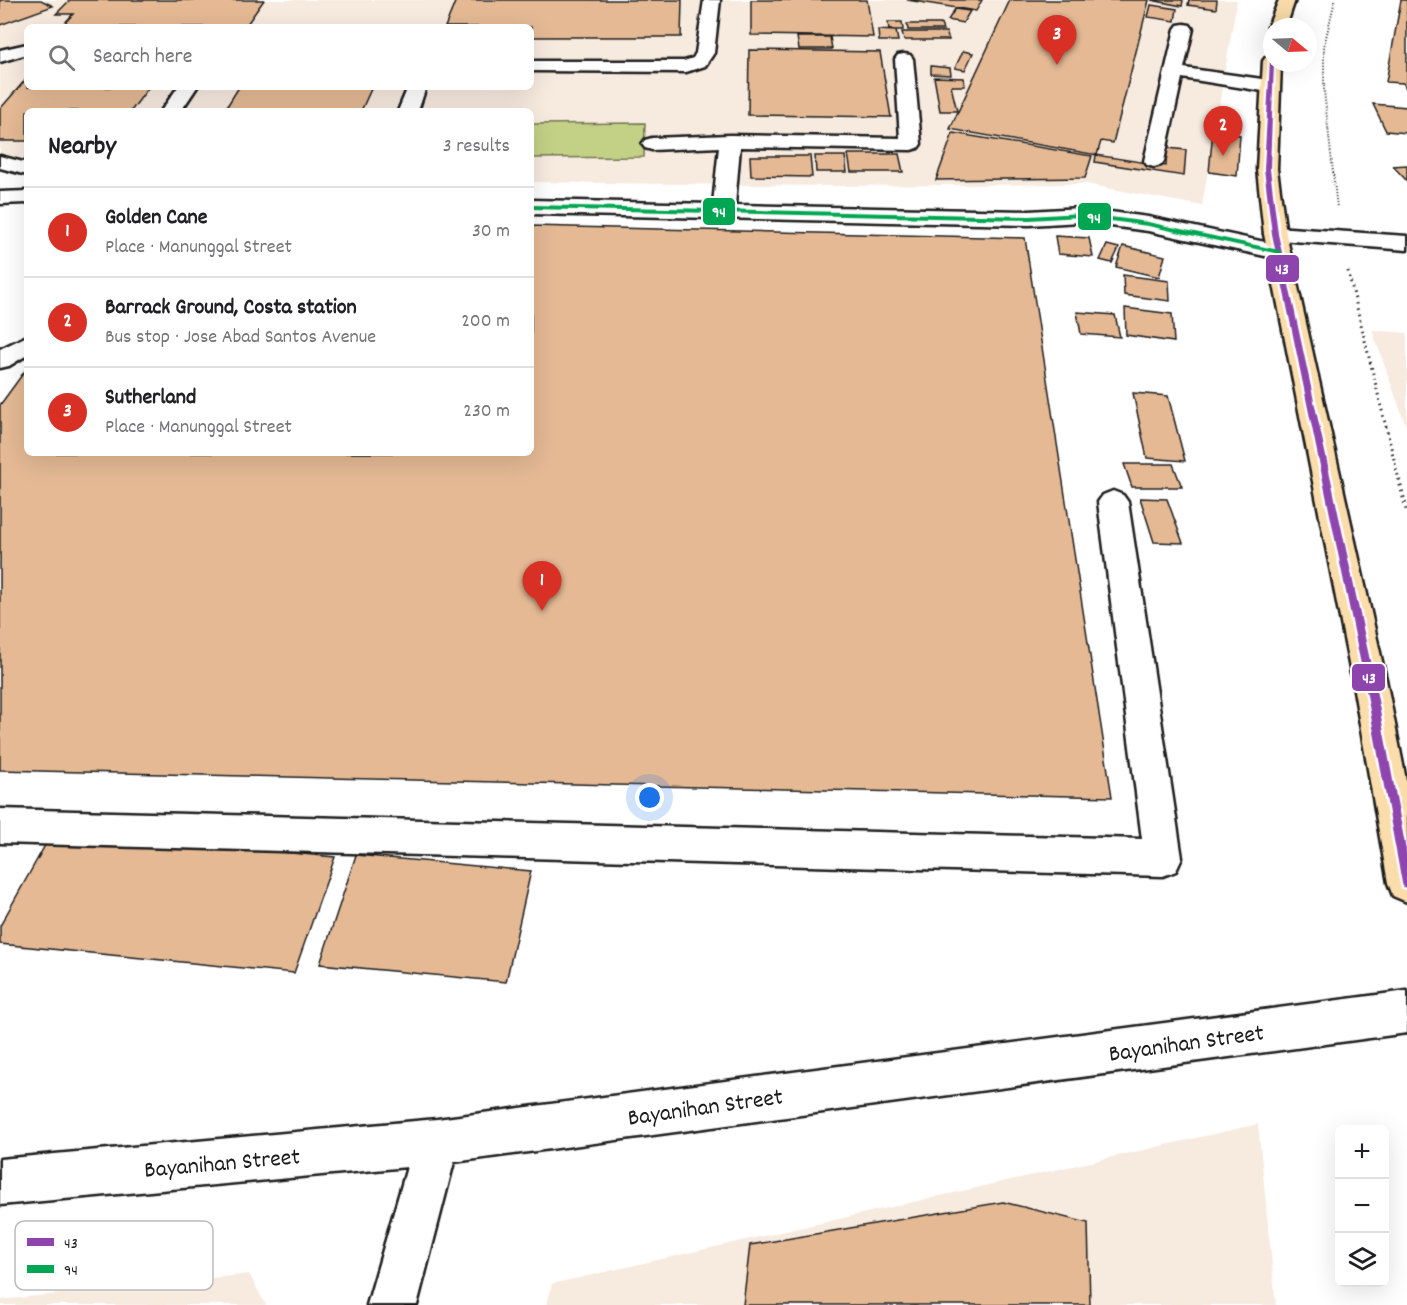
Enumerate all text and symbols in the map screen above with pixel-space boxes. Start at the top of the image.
pin: 3 [1038,16,1076,65]
north arrow [1263,18,1317,72]
search box [24,24,534,90]
icon: search [45,41,78,74]
text: Search here [93,42,192,73]
pin: 2 [1204,106,1242,156]
text: Nearby [48,129,116,166]
text: 3 results [443,133,510,161]
line badge: 94 [702,197,736,226]
text: 94 [712,202,726,225]
line badge: 94 [1077,202,1112,231]
text: Golden Cane [105,203,207,234]
text: 94 [1087,208,1101,231]
text: 1 [65,218,70,246]
text: 30 m [472,218,510,246]
text: Place · Manunggal Street [105,234,292,262]
line badge: 43 [1265,254,1300,283]
text: 43 [1275,259,1289,282]
text: Barrack Ground, Costa station [105,293,357,324]
text: 2 [63,308,72,336]
text: 200 m [461,308,510,336]
text: Bus stop · Jose Abad Santos Avenue [105,324,376,352]
text: Sutherland [105,383,196,414]
text: 3 [63,398,72,426]
text: 230 m [463,398,510,426]
text: Place · Manunggal Street [105,414,292,442]
pin: 1 [522,562,562,611]
line badge: 43 [1351,663,1386,692]
text: 43 [1362,668,1376,691]
your location [635,783,664,812]
street label: Bayanihan Street [1107,1017,1266,1073]
street label: Bayanihan Street [626,1081,785,1137]
map controls [1335,1125,1389,1287]
button: + [1335,1125,1389,1179]
street label: Bayanihan Street [143,1141,302,1189]
button: − [1335,1179,1389,1233]
legend [15,1221,213,1290]
text: 43 [64,1233,78,1256]
button: layers [1335,1233,1389,1287]
text: 94 [64,1260,78,1283]

